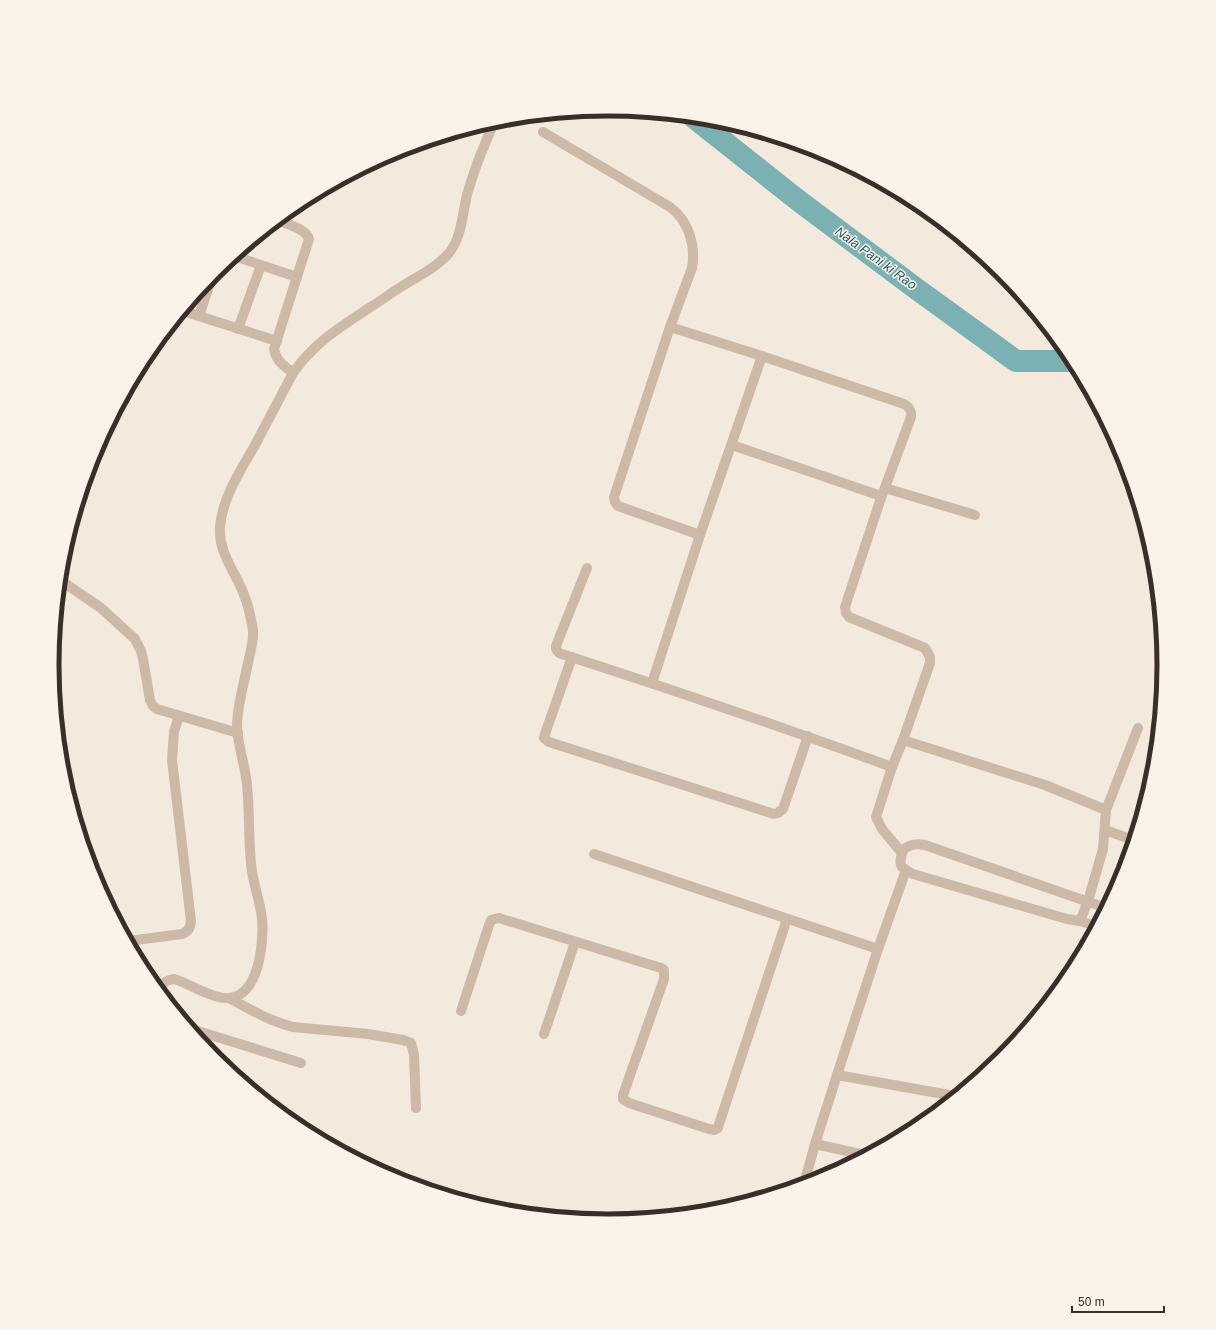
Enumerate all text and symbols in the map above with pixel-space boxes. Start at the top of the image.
water label: Nala Pani ki Rao [832,223,920,293]
scale bar [1072,1288,1164,1314]
text: 50 m [1078,1295,1105,1309]

